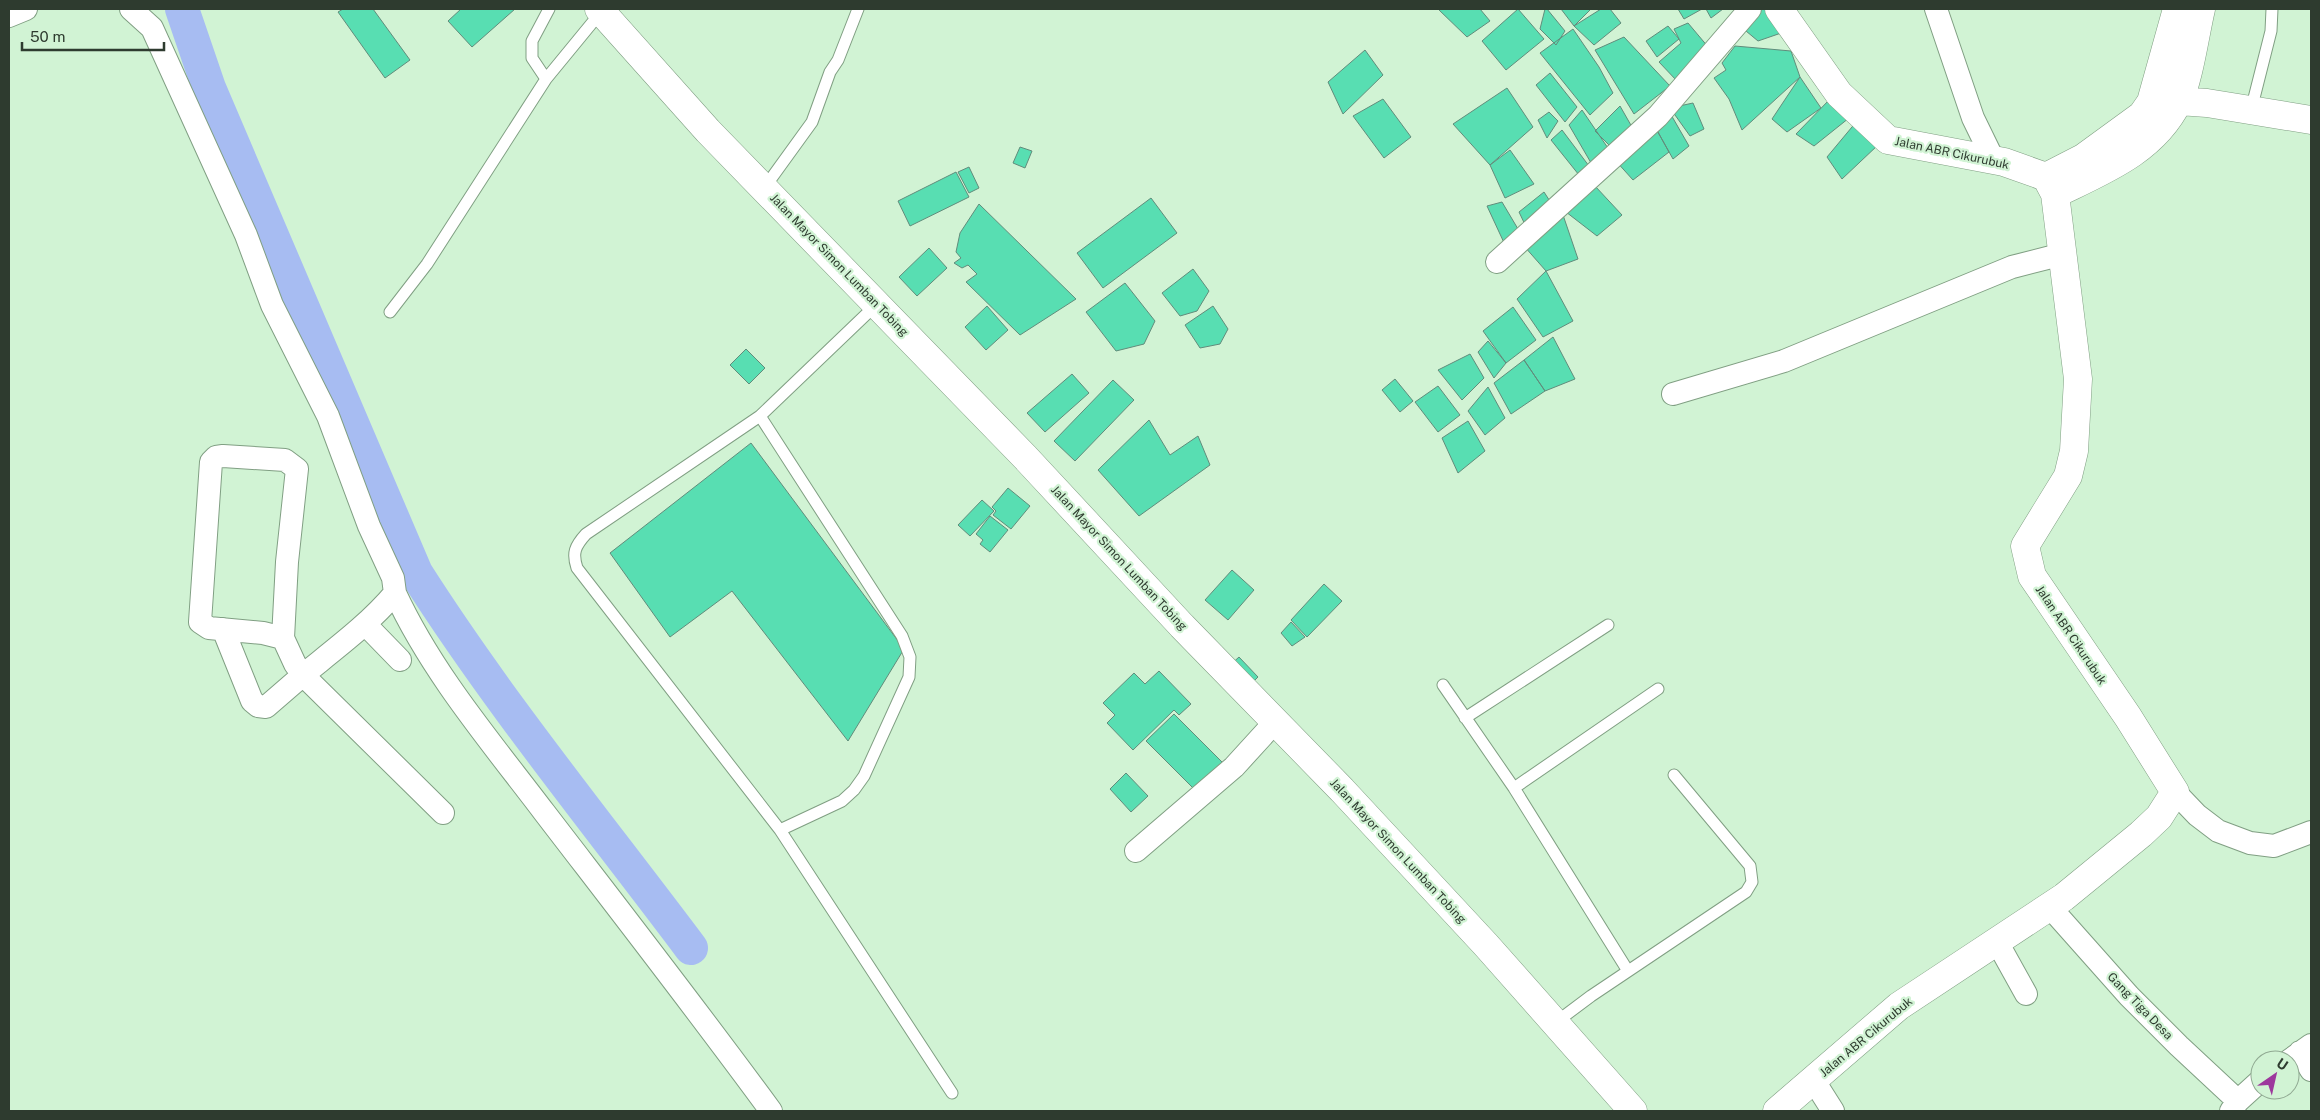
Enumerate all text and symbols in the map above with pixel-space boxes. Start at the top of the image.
scale bar [22,20,165,52]
text: 50 m [30,28,65,45]
street label: Jalan ABR Cikurubuk [1893,134,2011,172]
street label: Jalan Mayor Simon Lumban Tobing [767,191,911,339]
street label: Jalan Mayor Simon Lumban Tobing [1048,483,1190,633]
street label: Jalan ABR Cikurubuk [2033,583,2110,687]
street label: Jalan Mayor Simon Lumban Tobing [1327,776,1469,926]
street label: Gang Tiga Desa [2105,970,2175,1042]
street label: Jalan ABR Cikurubuk [1817,994,1915,1080]
north arrow [2250,1050,2300,1100]
text: U [2274,1055,2291,1074]

